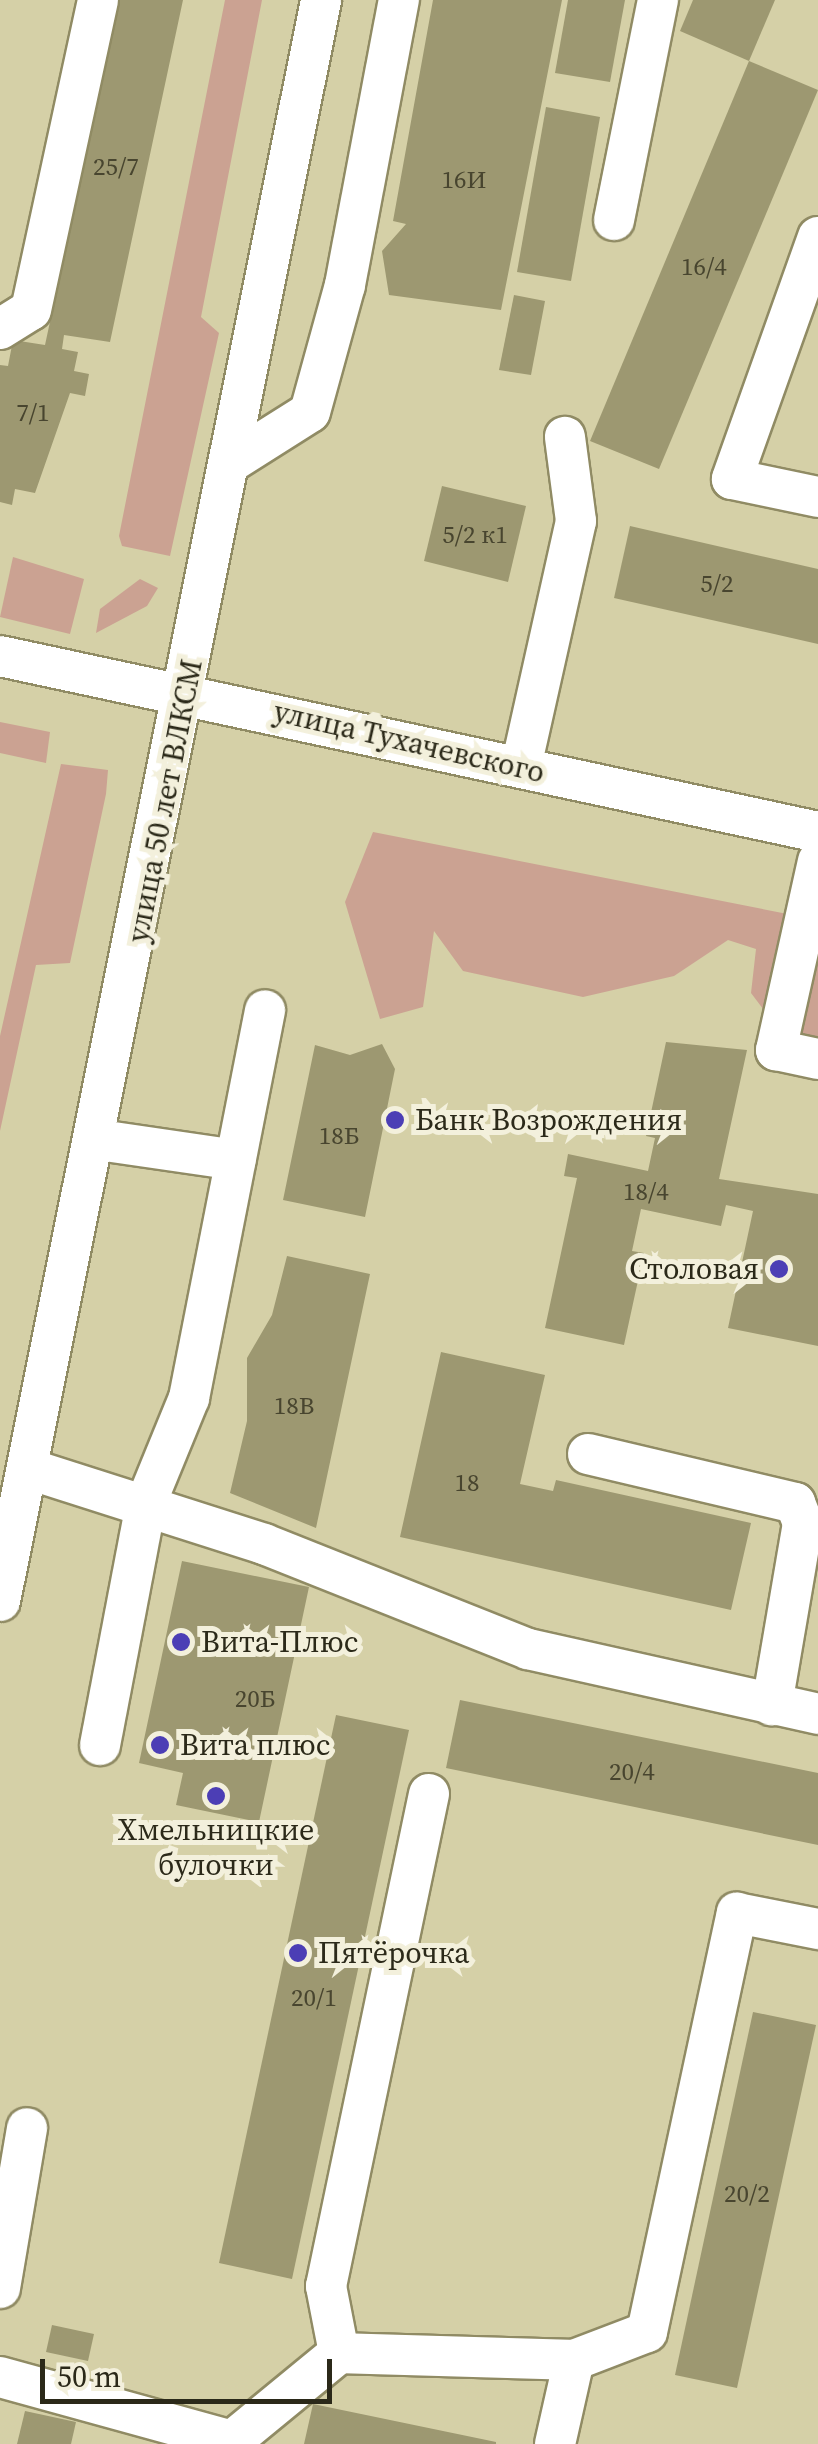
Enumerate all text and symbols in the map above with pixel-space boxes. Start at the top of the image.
house number: 25/7 [93,151,139,181]
house number: 16И [442,164,486,194]
house number: 16/4 [681,251,727,281]
house number: 7/1 [16,397,50,427]
house number: 5/2 к1 [442,519,508,549]
house number: 5/2 [700,568,734,598]
street label: улица 50 лет ВЛКСМ [120,656,210,946]
street label: улица Тухачевского [270,693,548,791]
place label: Банк Возрождения [415,1102,682,1138]
marker: Банк Возрождения [384,1109,406,1131]
house number: 18Б [319,1120,359,1150]
house number: 18/4 [623,1176,669,1206]
place label: Столовая [629,1251,759,1287]
marker: Столовая [768,1258,790,1280]
house number: 18В [274,1390,314,1420]
house number: 18 [455,1467,479,1497]
place label: Вита-Плюс [201,1624,358,1660]
marker: Вита-Плюс [170,1631,192,1653]
house number: 20Б [235,1683,275,1713]
place label: Вита плюс [180,1727,330,1763]
marker: Вита плюс [149,1734,171,1756]
house number: 20/4 [609,1756,655,1786]
marker: Хмельницкие булочки [205,1785,227,1807]
place label: Хмельницкие булочки [118,1812,314,1882]
place label: Пятёрочка [318,1935,469,1971]
marker: Пятёрочка [287,1942,309,1964]
house number: 20/1 [291,1982,337,2012]
house number: 20/2 [724,2178,770,2208]
scale bar [45,2339,338,2401]
text: 50 m [57,2356,121,2397]

